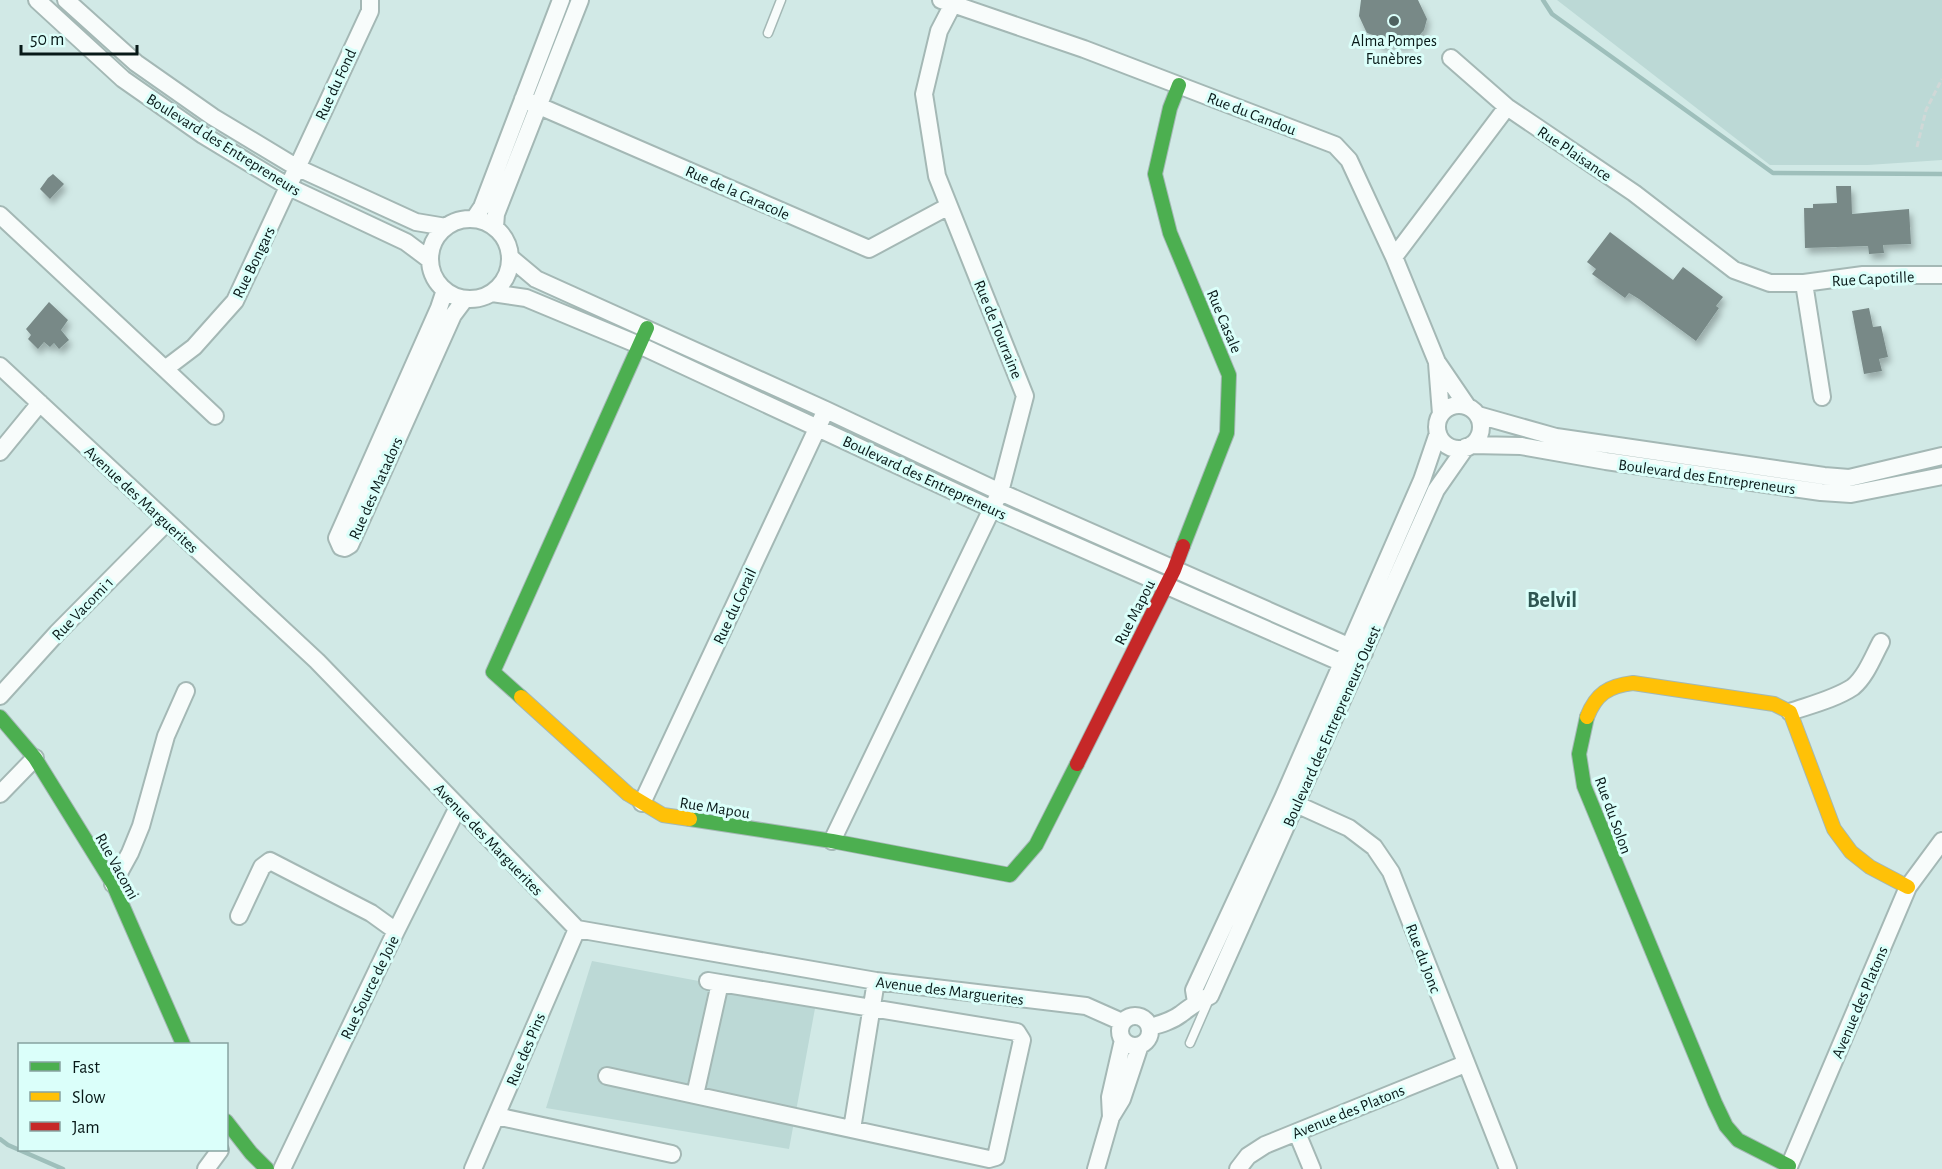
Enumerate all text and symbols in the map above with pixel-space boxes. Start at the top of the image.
marker: Alma Pompes Funèbres [1387,14,1401,28]
scale bar [21,18,136,56]
text: 50 m [30,31,64,49]
place label: Alma Pompes Funèbres [1351,33,1437,67]
street label: Rue du Fond [313,46,359,122]
street label: Rue du Candou [1205,90,1298,138]
street label: Boulevard des Entrepreneurs [144,91,303,199]
street label: Rue Plaisance [1535,123,1614,184]
street label: Rue de la Caracole [683,163,792,223]
street label: Rue Bongars [230,224,278,301]
street label: Rue Capotille [1831,269,1915,289]
street label: Rue de Tourraine [971,278,1025,381]
street label: Rue Casale [1204,287,1245,355]
street label: Boulevard des Entrepreneurs [840,433,1009,523]
street label: Rue des Matadors [346,435,406,542]
street label: Avenue des Marguerites [81,443,201,556]
street label: Boulevard des Entrepreneurs [1617,457,1796,497]
street label: Rue du Corail [710,566,759,647]
street label: Rue Vacomi 1 [49,574,117,643]
street label: Rue Mapou [1112,577,1158,648]
district label: Belvil [1527,589,1577,611]
street label: Boulevard des Entrepreneurs Ouest [1280,624,1384,829]
street label: Rue du Solon [1592,775,1634,856]
street label: Avenue des Marguerites [431,781,546,899]
street label: Rue Mapou [679,795,751,821]
street label: Rue Vacomi [92,831,142,902]
street label: Rue du Jonc [1403,922,1444,995]
street label: Rue Source de Joie [338,933,402,1042]
street label: Avenue des Platons [1829,944,1891,1061]
street label: Avenue des Marguerites [875,974,1025,1008]
street label: Rue des Pins [503,1011,548,1088]
legend [18,1043,228,1151]
text: Fast [72,1059,100,1077]
street label: Avenue des Platons [1290,1082,1407,1142]
text: Slow [72,1089,105,1107]
text: Jam [72,1119,100,1137]

